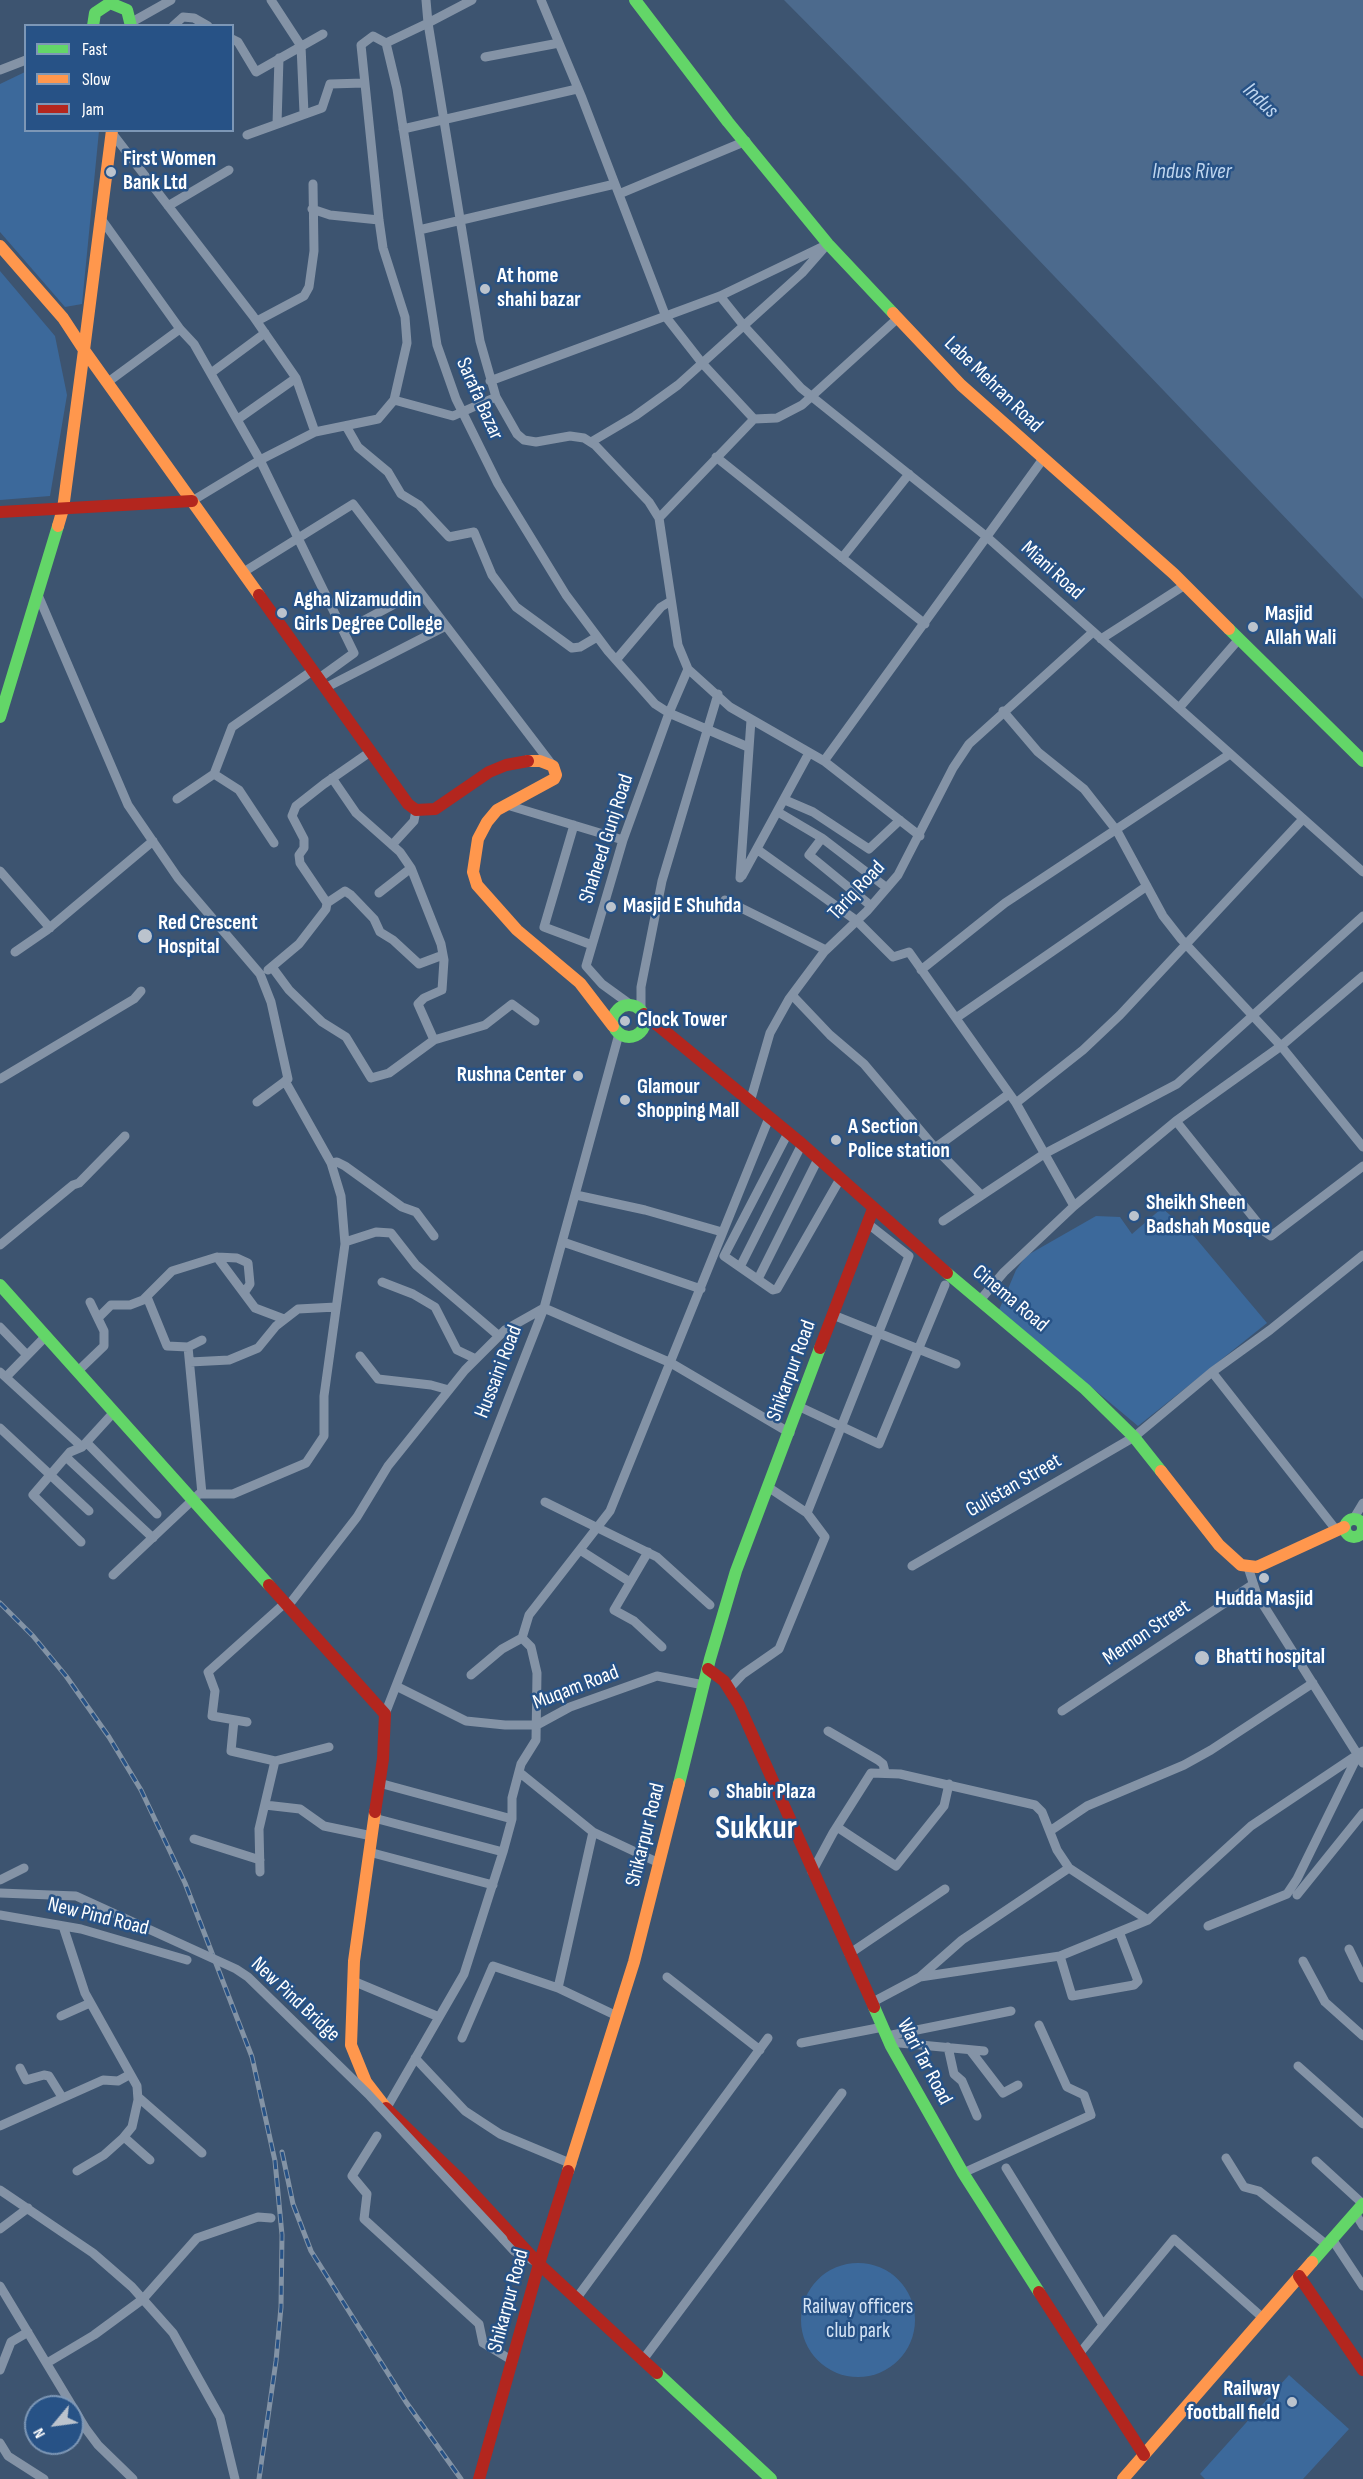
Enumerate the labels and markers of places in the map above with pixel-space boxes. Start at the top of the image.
place label: First Women Bank Ltd [123,147,216,197]
marker: First Women Bank Ltd [104,165,118,179]
place label: At home shahi bazar [497,264,581,314]
marker: At home shahi bazar [478,282,492,296]
place label: Agha Nizamuddin Girls Degree College [294,588,443,638]
place label: Masjid Allah Wali [1265,602,1336,652]
marker: Agha Nizamuddin Girls Degree College [275,606,289,620]
marker: Masjid Allah Wali [1246,620,1260,634]
place label: Masjid E Shuhda [623,894,741,920]
marker: Masjid E Shuhda [604,900,618,914]
place label: Red Crescent Hospital [158,911,258,961]
marker: Red Crescent Hospital [136,927,154,945]
place label: Clock Tower [637,1008,727,1034]
marker: Clock Tower [618,1014,632,1028]
place label: Rushna Center [457,1063,566,1089]
marker: Rushna Center [571,1069,585,1083]
place label: Glamour Shopping Mall [637,1075,739,1125]
marker: Glamour Shopping Mall [618,1093,632,1107]
place label: A Section Police station [848,1115,950,1165]
marker: A Section Police station [829,1133,843,1147]
place label: Sheikh Sheen Badshah Mosque [1146,1191,1270,1241]
marker: Sheikh Sheen Badshah Mosque [1127,1209,1141,1223]
marker: Hudda Masjid [1257,1571,1271,1585]
place label: Hudda Masjid [1215,1587,1313,1613]
place label: Bhatti hospital [1216,1645,1325,1671]
marker: Bhatti hospital [1193,1649,1211,1667]
place label: Shabir Plaza [726,1780,816,1806]
marker: Shabir Plaza [707,1786,721,1800]
place label: Railway football field [1187,2377,1280,2427]
marker: Railway football field [1285,2395,1299,2409]

